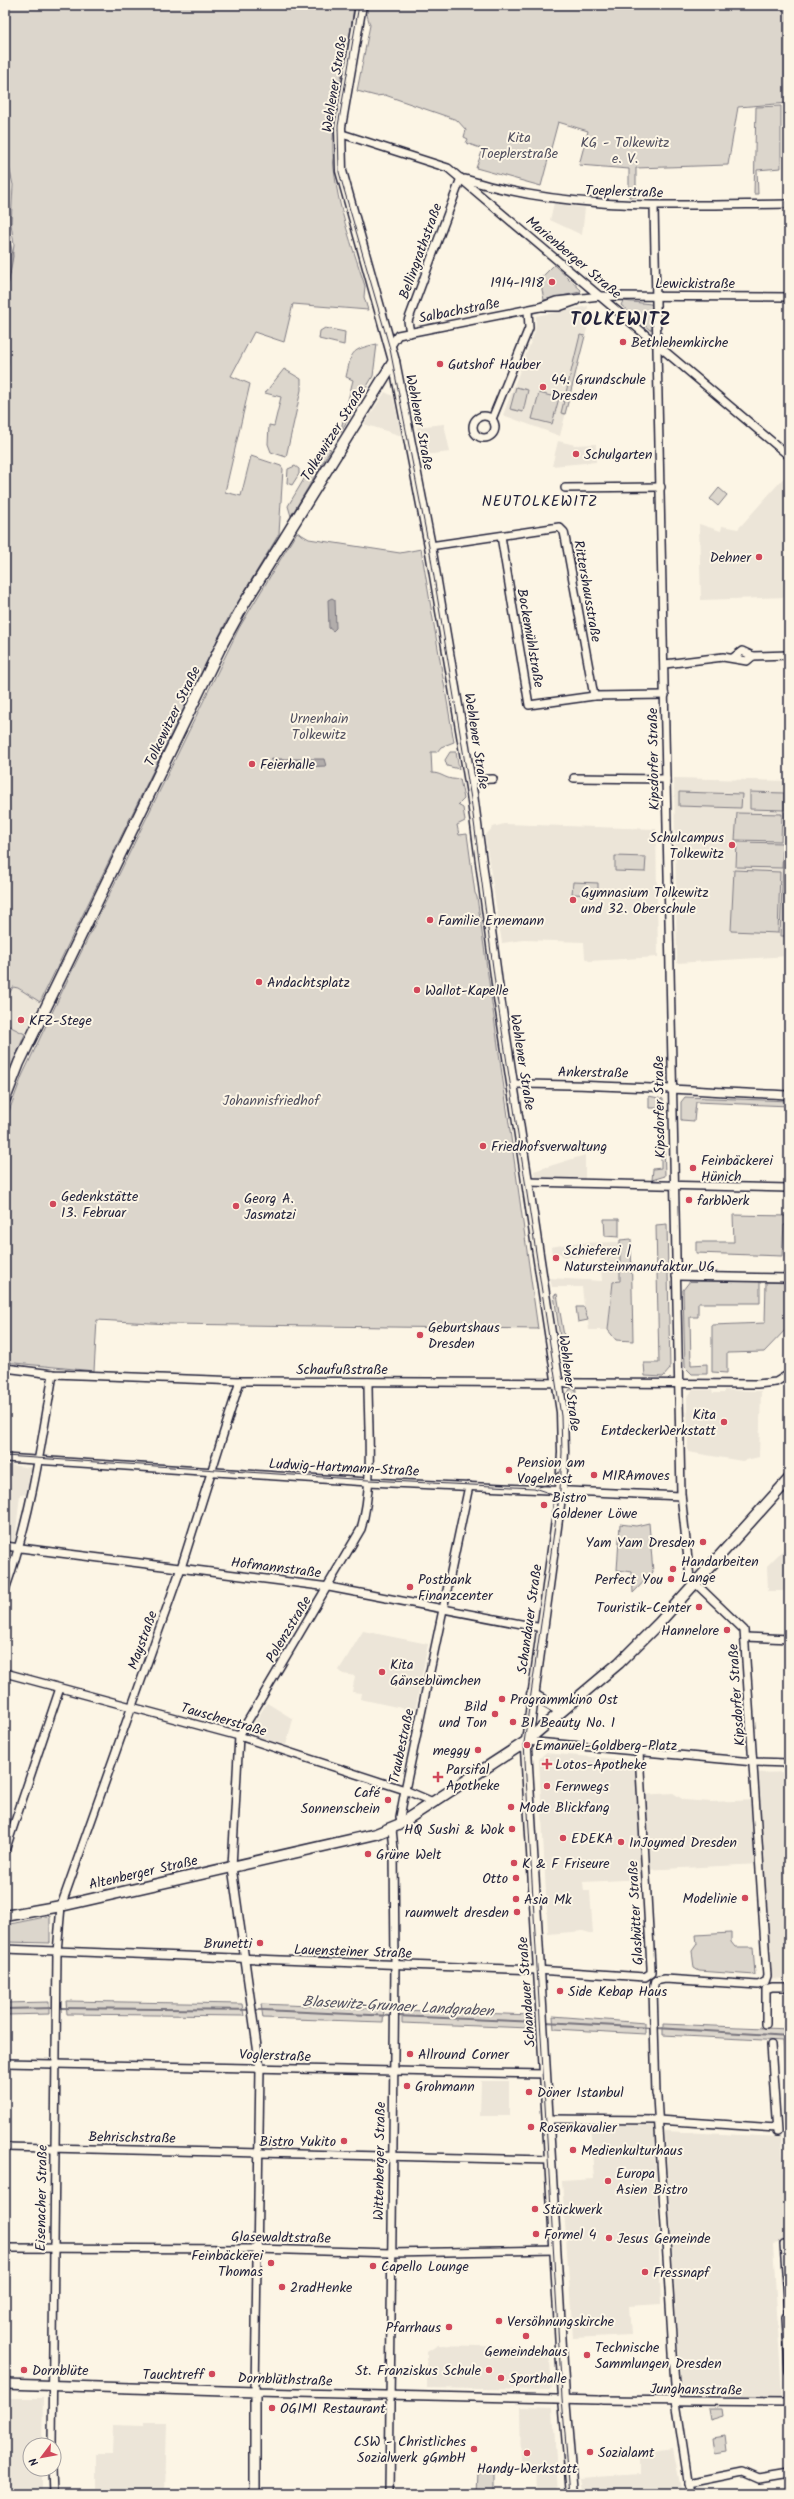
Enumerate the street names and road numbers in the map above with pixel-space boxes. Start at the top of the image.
street label: Wehlener Straße [317,34,354,134]
street label: Toeplerstraße [584,180,664,204]
street label: Bellingrathstraße [393,200,449,302]
street label: Marienberger Straße [521,211,627,305]
street label: Lewickistraße [655,273,736,295]
street label: Salbachstraße [417,292,502,330]
street label: Wehlener Straße [399,372,439,473]
street label: Tolkewitzer Straße [295,381,373,486]
street label: Rittershausstraße [567,538,607,645]
street label: Bockemühlstraße [510,587,550,690]
street label: Tolkewitzer Straße [139,662,207,770]
street label: Wehlener Straße [458,692,495,791]
street label: Kipsdorfer Straße [642,707,666,810]
street label: Wehlener Straße [504,1013,541,1112]
street label: Kipsdorfer Straße [648,1055,672,1158]
street label: Ankerstraße [558,1061,629,1085]
street label: Wehlener Straße [552,1334,586,1433]
street label: Schaufußstraße [296,1359,389,1381]
street label: Ludwig-Hartmann-Straße [268,1453,421,1483]
street label: Hofmannstraße [230,1552,323,1585]
street label: Schandauer Straße [511,1562,549,1675]
street label: Polenzstraße [260,1591,318,1667]
street label: Maystraße [122,1607,164,1673]
street label: Kipsdorfer Straße [722,1642,752,1747]
street label: Tauscherstraße [178,1697,270,1743]
street label: Traubestraße [383,1706,421,1786]
street label: Altenberger Straße [87,1850,201,1896]
street label: Glashütter Straße [622,1859,650,1966]
street label: Schandauer Straße [512,1935,542,2048]
street label: Lauensteiner Straße [293,1939,413,1965]
street label: Voglerstraße [239,2044,312,2068]
street label: Wittenberger Straße [368,2101,392,2221]
street label: Behrischstraße [88,2126,177,2150]
street label: Eisenacher Straße [30,2144,54,2252]
street label: Glasewaldtstraße [231,2226,332,2250]
street label: Dornblüthstraße [237,2367,333,2393]
street label: Junghansstraße [650,2378,743,2402]

